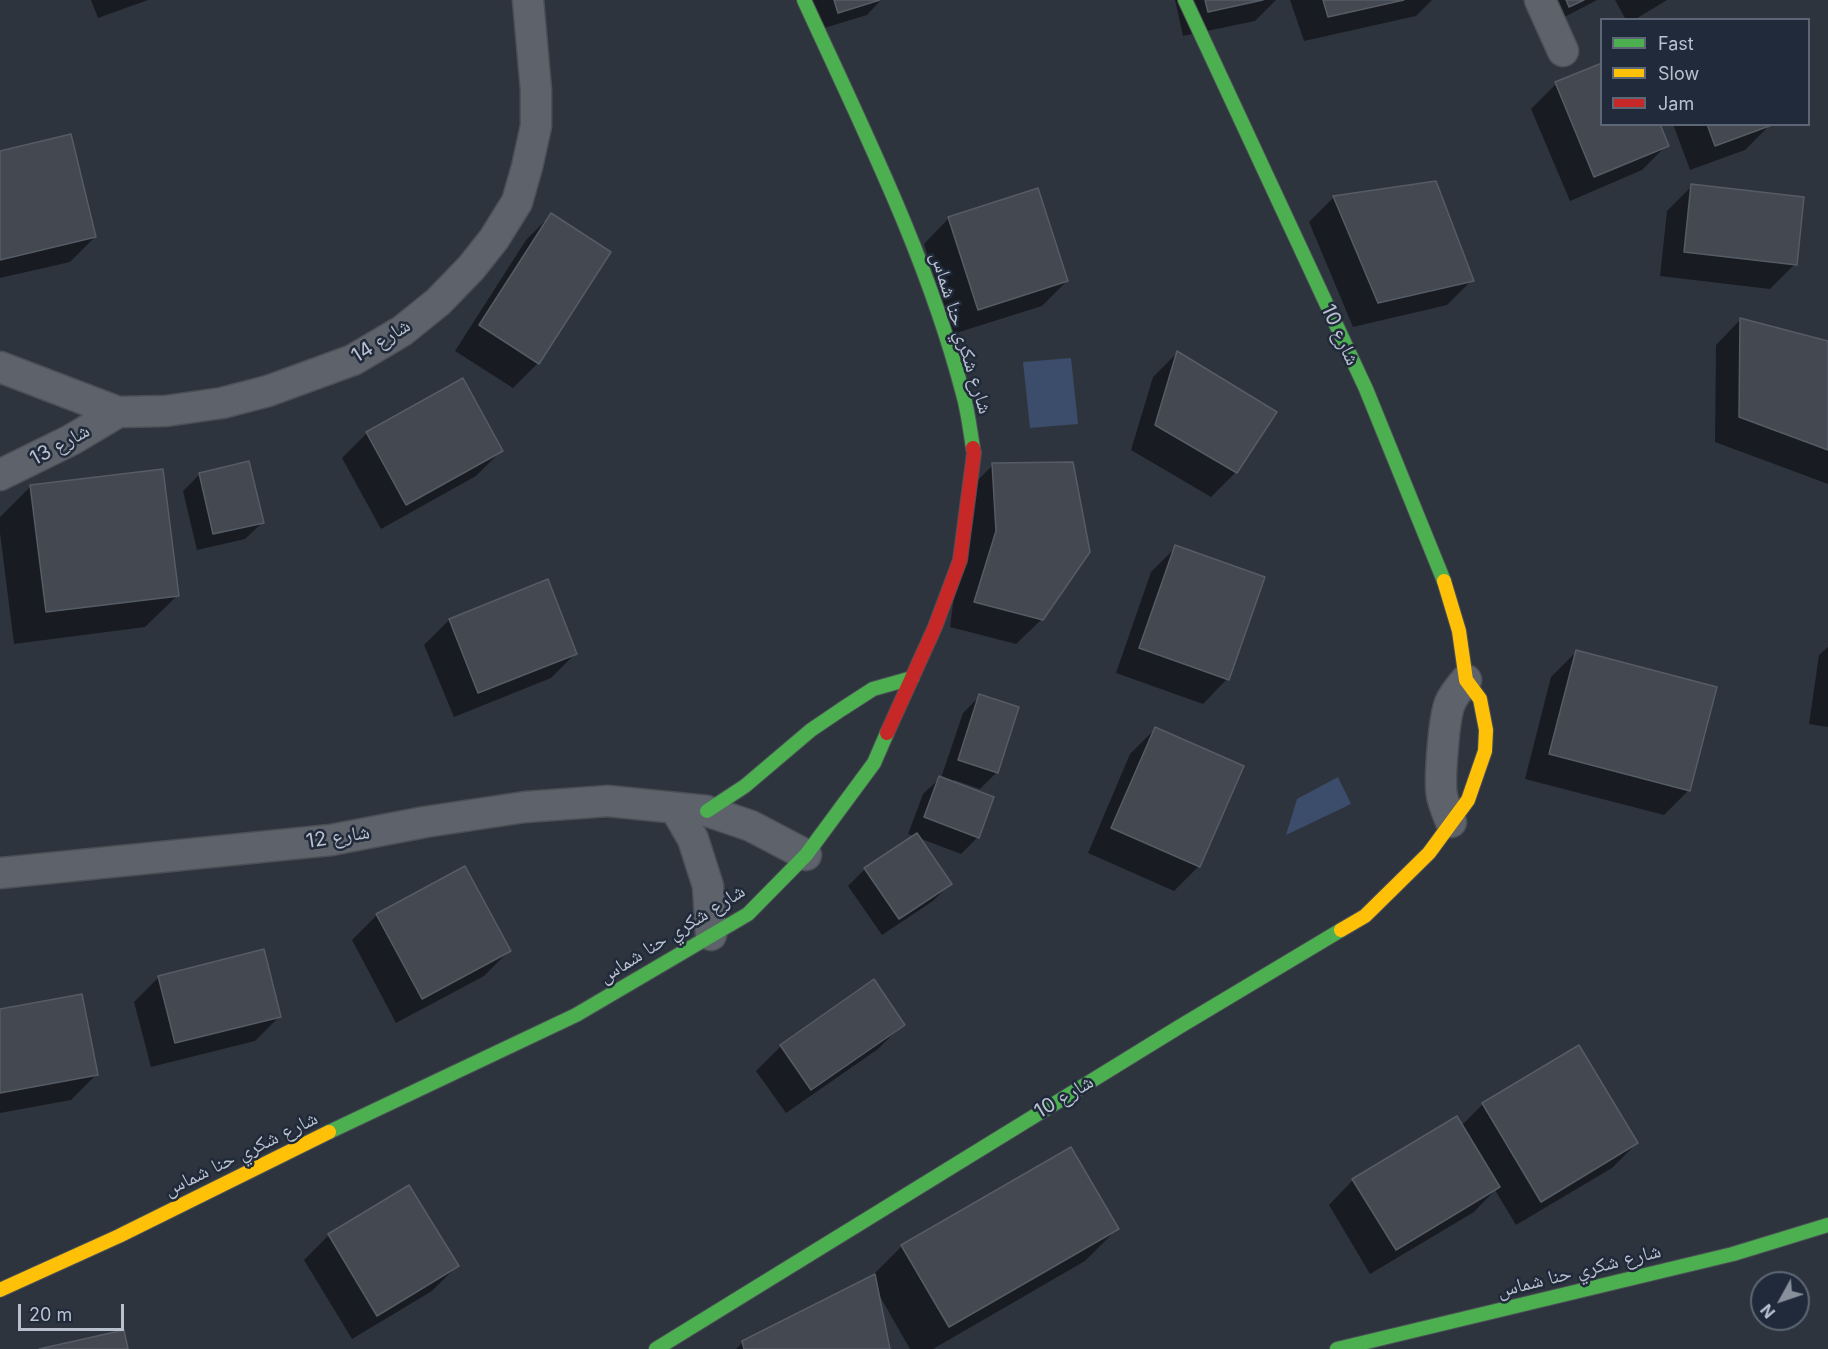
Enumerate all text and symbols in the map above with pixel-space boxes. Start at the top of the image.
legend [1600,18,1810,126]
text: Fast [1658,33,1694,54]
text: Slow [1658,63,1699,84]
text: Jam [1658,93,1694,114]
street label: شارع شكري حنا شماس [925,249,997,417]
street label: شارع 10 [1316,301,1364,369]
street label: شارع 14 [347,314,415,368]
street label: شارع 13 [26,419,94,471]
street label: شارع 12 [305,820,371,854]
street label: شارع شكري حنا شماس [594,879,750,989]
street label: شارع 10 [1030,1070,1098,1124]
street label: شارع شكري حنا شماس [160,1106,322,1202]
street label: شارع شكري حنا شماس [1495,1239,1663,1303]
north arrow [1750,1271,1810,1331]
scale bar [21,1292,128,1330]
text: N [1756,1300,1779,1322]
text: 20 m [29,1304,72,1325]

